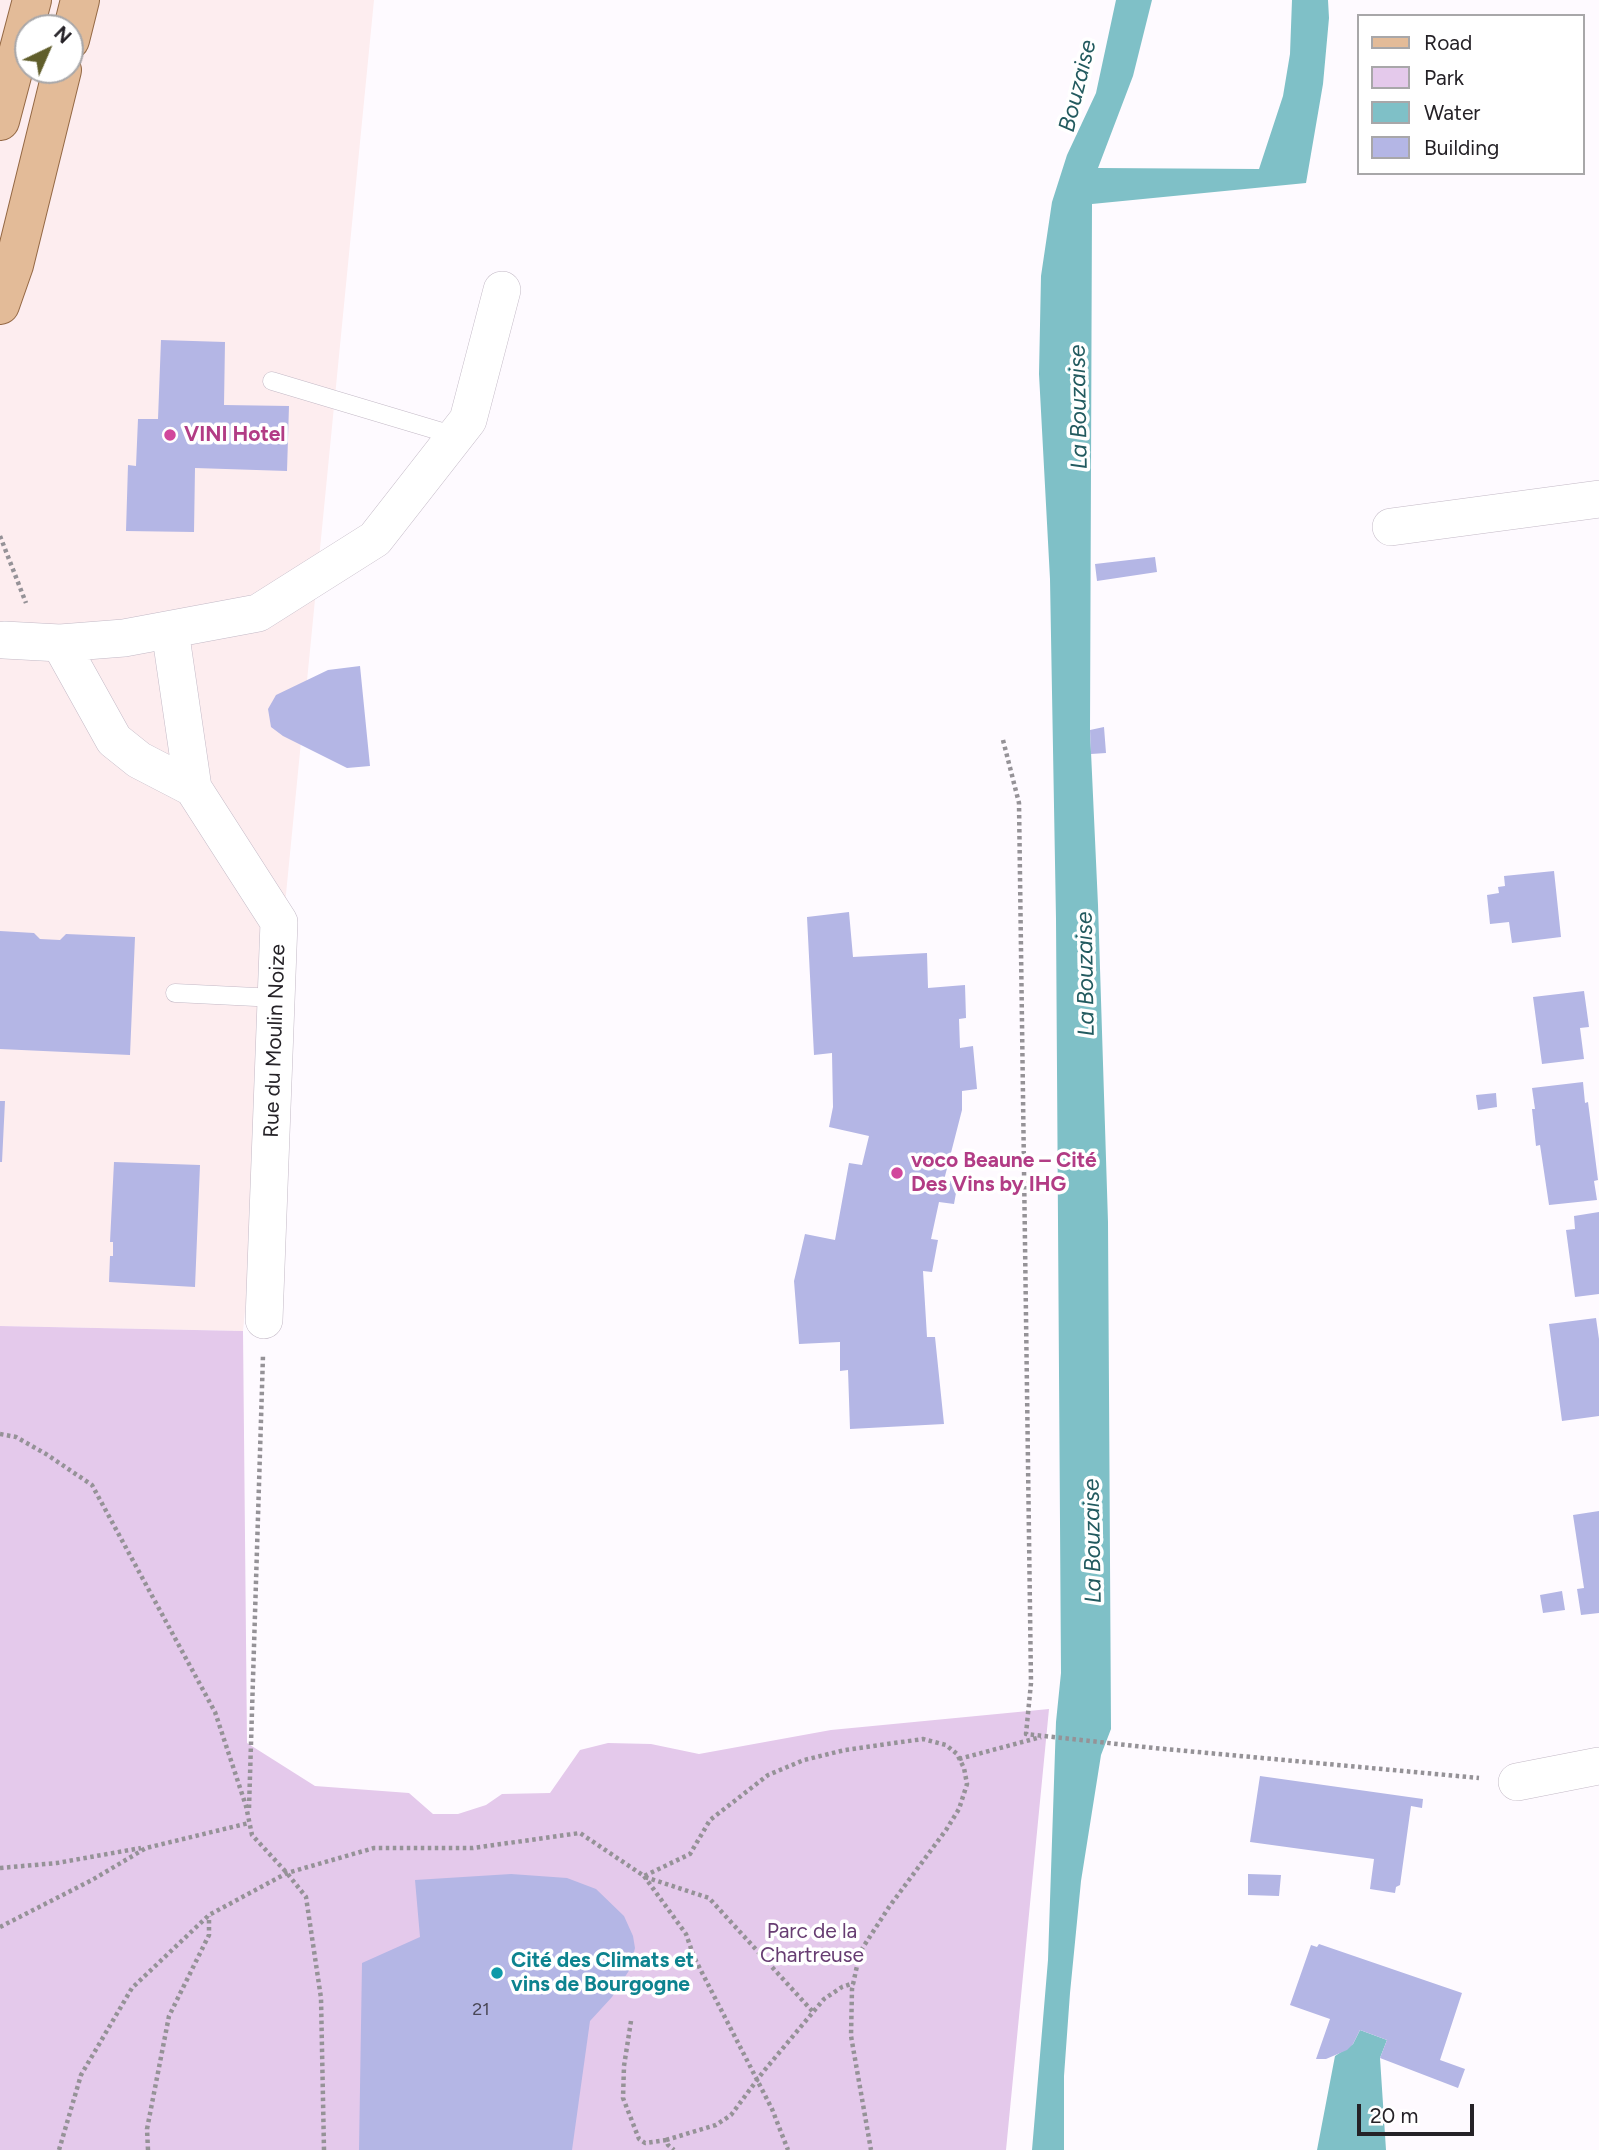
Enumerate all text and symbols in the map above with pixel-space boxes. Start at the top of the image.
north arrow [14,14,84,84]
legend [1358,14,1585,175]
text: N [49,22,76,48]
text: Road [1424,30,1472,55]
water label: Bouzaise [1053,37,1103,135]
text: Park [1424,65,1464,90]
text: Water [1424,100,1480,125]
text: Building [1424,135,1499,160]
water label: La Bouzaise [1064,344,1094,470]
place label: VINI Hotel [184,422,286,448]
marker: VINI Hotel [162,427,178,443]
water label: La Bouzaise [1071,911,1101,1037]
street label: Rue du Moulin Noize [259,944,291,1138]
place label: voco Beaune – Cité Des Vins by IHG [911,1148,1097,1198]
marker: voco Beaune – Cité Des Vins by IHG [889,1165,905,1181]
water label: La Bouzaise [1078,1478,1108,1604]
park label: Parc de la Chartreuse [760,1919,864,1969]
place label: Cité des Climats et vins de Bourgogne [511,1948,694,1998]
marker: Cité des Climats et vins de Bourgogne [489,1965,505,1981]
house number: 21 [472,1999,490,2021]
scale bar [1361,2090,1478,2134]
text: 20 m [1370,2103,1418,2128]

